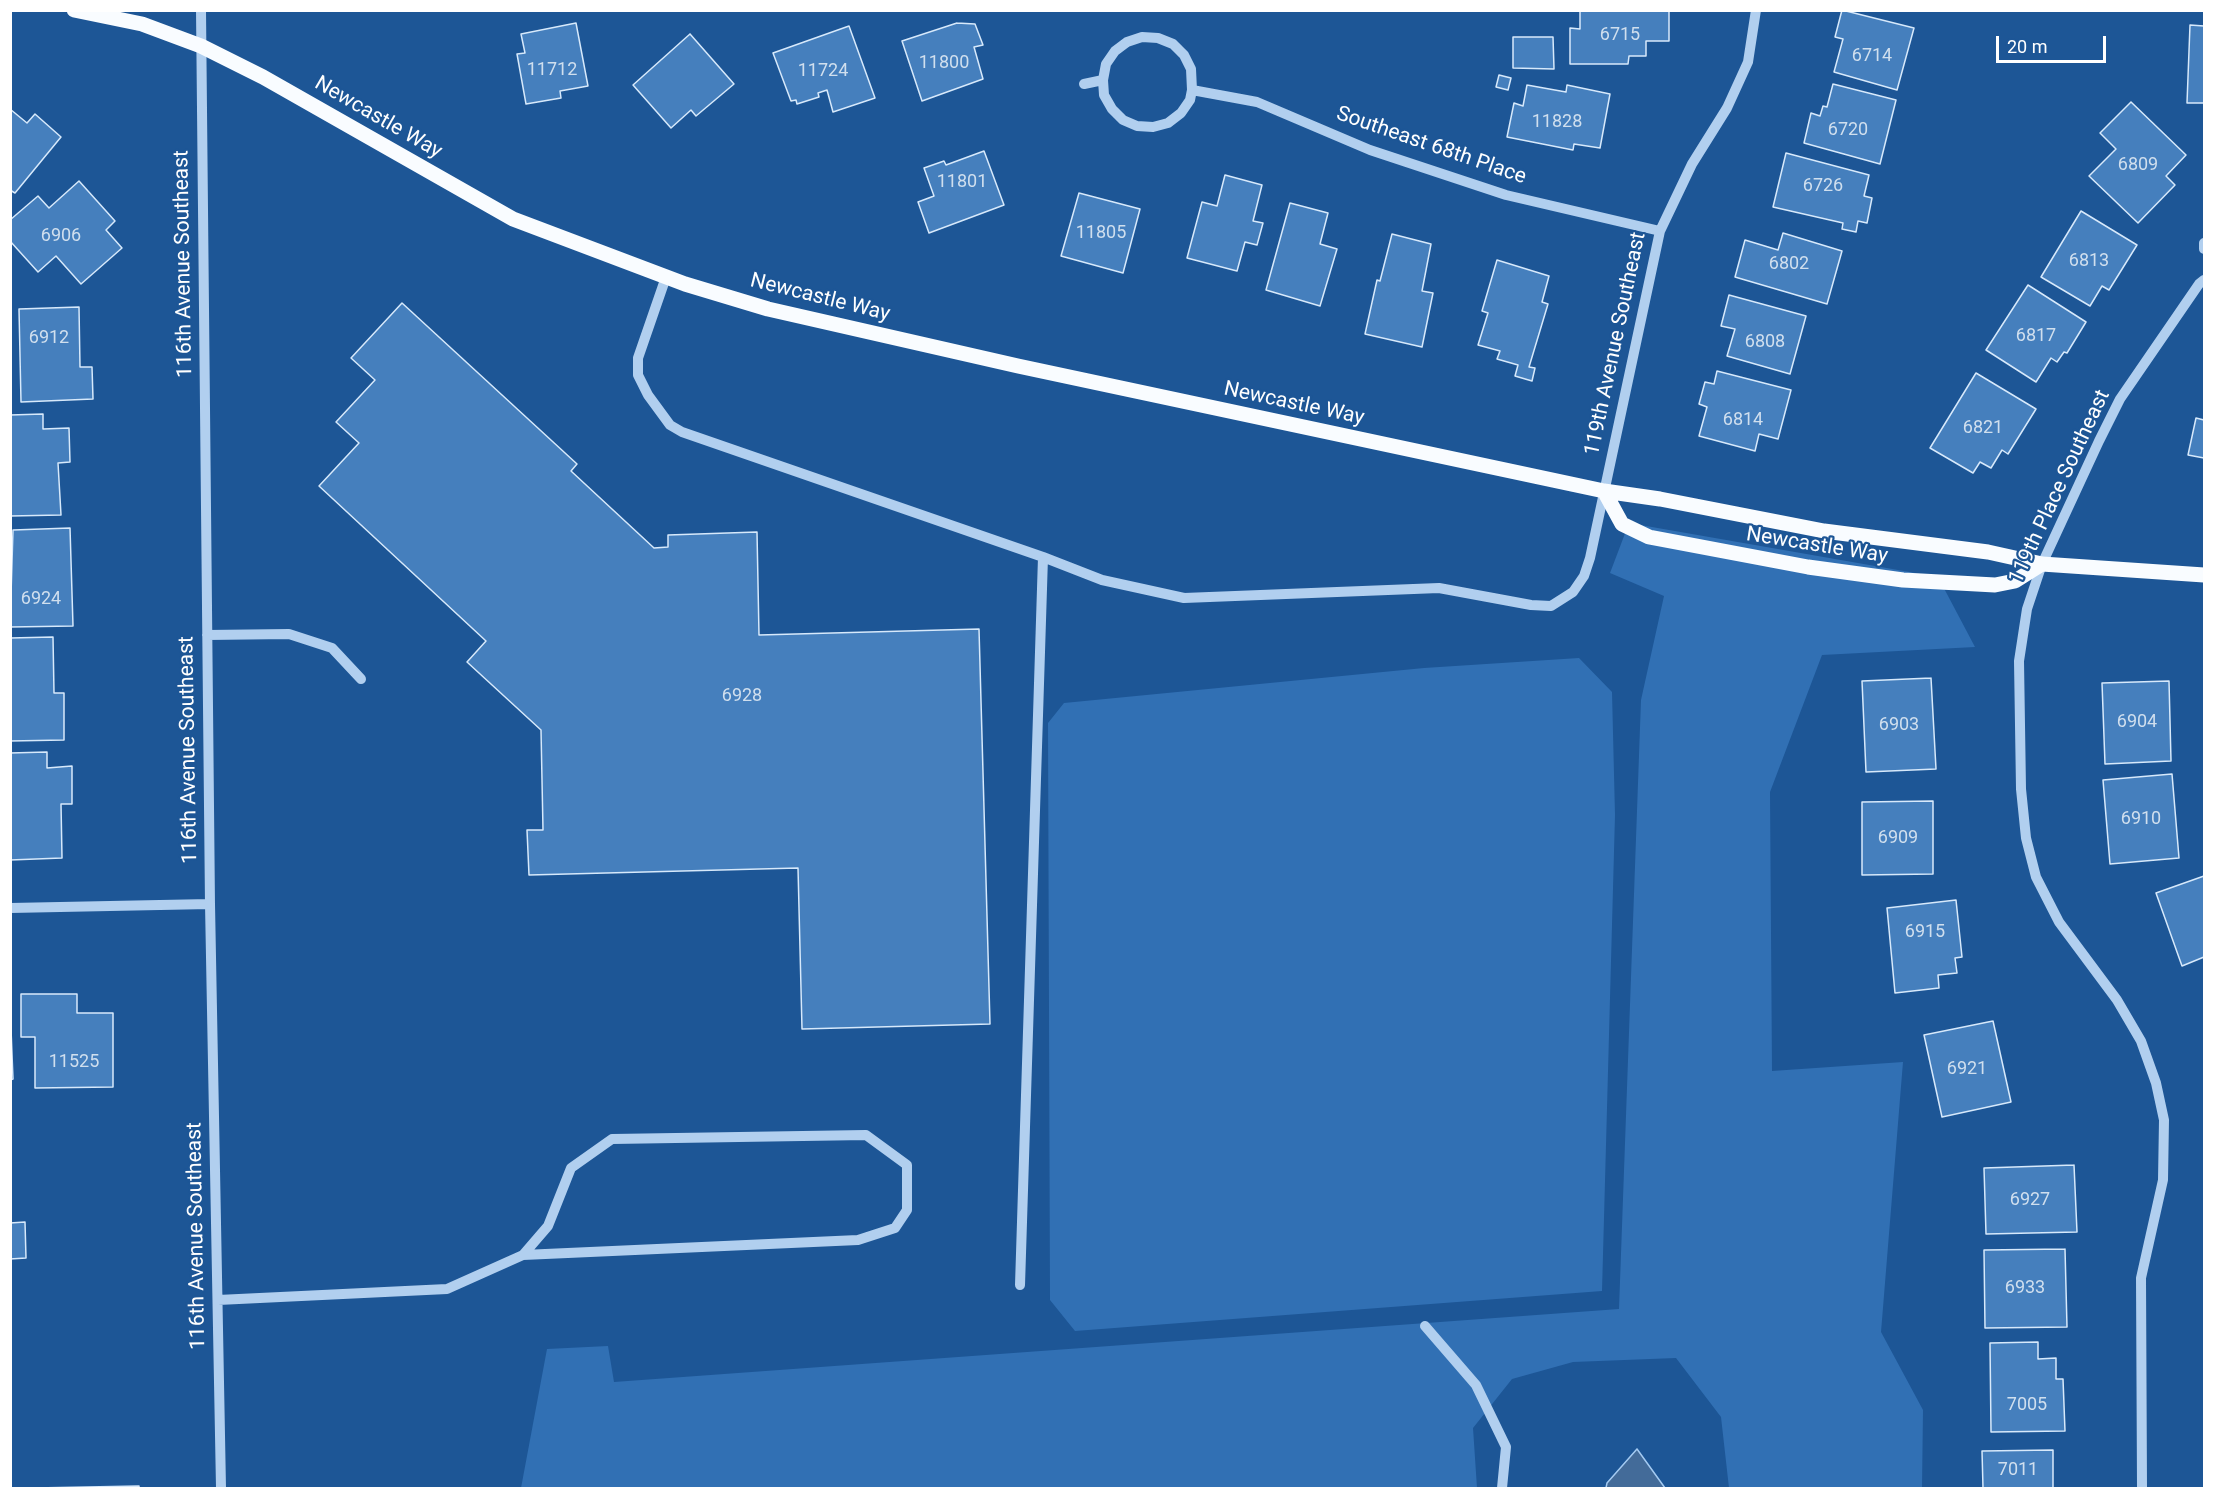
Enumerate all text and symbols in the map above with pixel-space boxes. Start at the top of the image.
house number: 6715 [1600,24,1640,46]
scale bar [1999,24,2108,62]
text: 20 m [2007,36,2047,57]
house number: 6714 [1852,45,1892,67]
house number: 11800 [919,52,969,74]
house number: 11712 [527,59,577,81]
house number: 11724 [798,60,848,82]
street label: Newcastle Way [310,71,446,165]
street label: Southeast 68th Place [1333,102,1529,190]
house number: 11828 [1532,111,1582,133]
house number: 6720 [1828,119,1868,141]
street label: 116th Avenue Southeast [169,150,199,378]
house number: 6809 [2118,154,2158,176]
house number: 11801 [937,171,987,193]
house number: 6726 [1803,175,1843,197]
house number: 11805 [1076,222,1126,244]
house number: 6906 [41,225,81,247]
street label: 119th Avenue Southeast [1580,230,1652,458]
house number: 6813 [2069,250,2109,272]
house number: 6802 [1769,253,1809,275]
street label: Newcastle Way [748,268,892,328]
house number: 6817 [2016,325,2056,347]
house number: 6912 [29,327,69,349]
house number: 6808 [1745,331,1785,353]
street label: Newcastle Way [1221,377,1367,431]
street label: 119th Place Southeast [2004,386,2116,588]
house number: 6814 [1723,409,1763,431]
house number: 6821 [1963,417,2003,439]
street label: Newcastle Way [1744,522,1890,570]
house number: 6924 [21,588,61,610]
street label: 116th Avenue Southeast [174,636,204,864]
house number: 6928 [722,685,762,707]
house number: 6904 [2117,711,2157,733]
house number: 6903 [1879,714,1919,736]
house number: 6910 [2121,808,2161,830]
house number: 6909 [1878,827,1918,849]
house number: 6915 [1905,921,1945,943]
house number: 11525 [49,1051,99,1073]
house number: 6921 [1947,1058,1987,1080]
street label: 116th Avenue Southeast [182,1122,212,1350]
house number: 6927 [2010,1189,2050,1211]
house number: 6933 [2005,1277,2045,1299]
house number: 7005 [2007,1394,2047,1416]
house number: 7011 [1998,1459,2038,1481]

